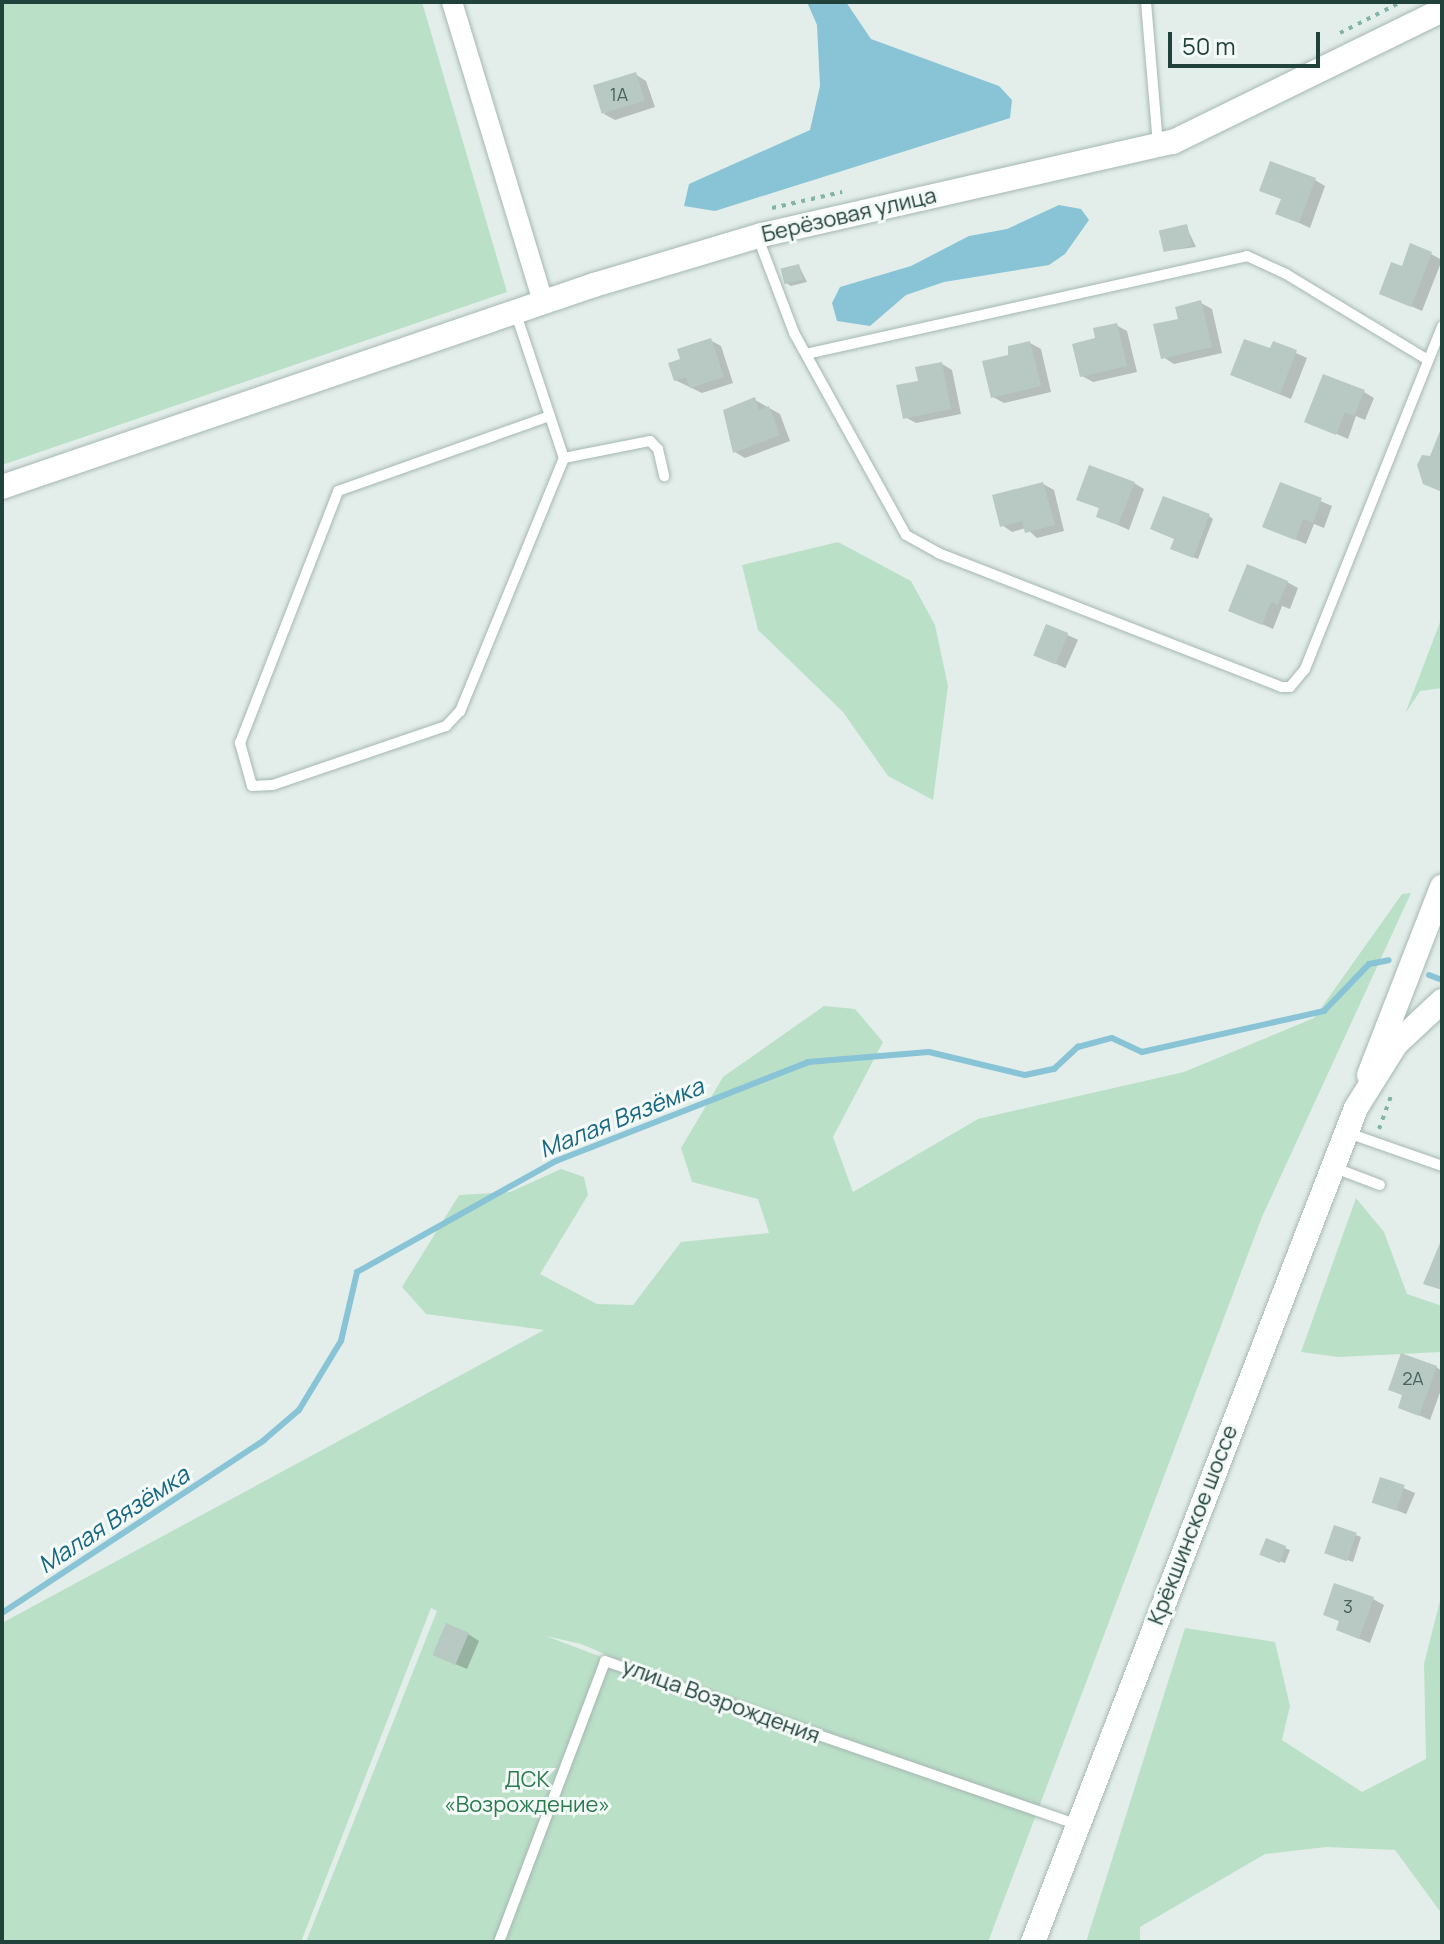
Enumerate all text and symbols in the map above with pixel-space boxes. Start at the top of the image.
scale bar [1172,16,1324,66]
text: 50 m [1182,29,1236,62]
house number: 1А [610,83,628,105]
street label: Берёзовая улица [759,182,939,248]
water label: Малая Вязёмка [535,1071,707,1163]
house number: 2А [1402,1367,1424,1389]
street label: Крёкшинское шоссе [1143,1421,1243,1629]
water label: Малая Вязёмка [32,1459,194,1579]
house number: 3 [1343,1595,1353,1617]
street label: улица Возрождения [619,1653,823,1749]
park label: ДСК «Возрождение» [444,1766,610,1818]

